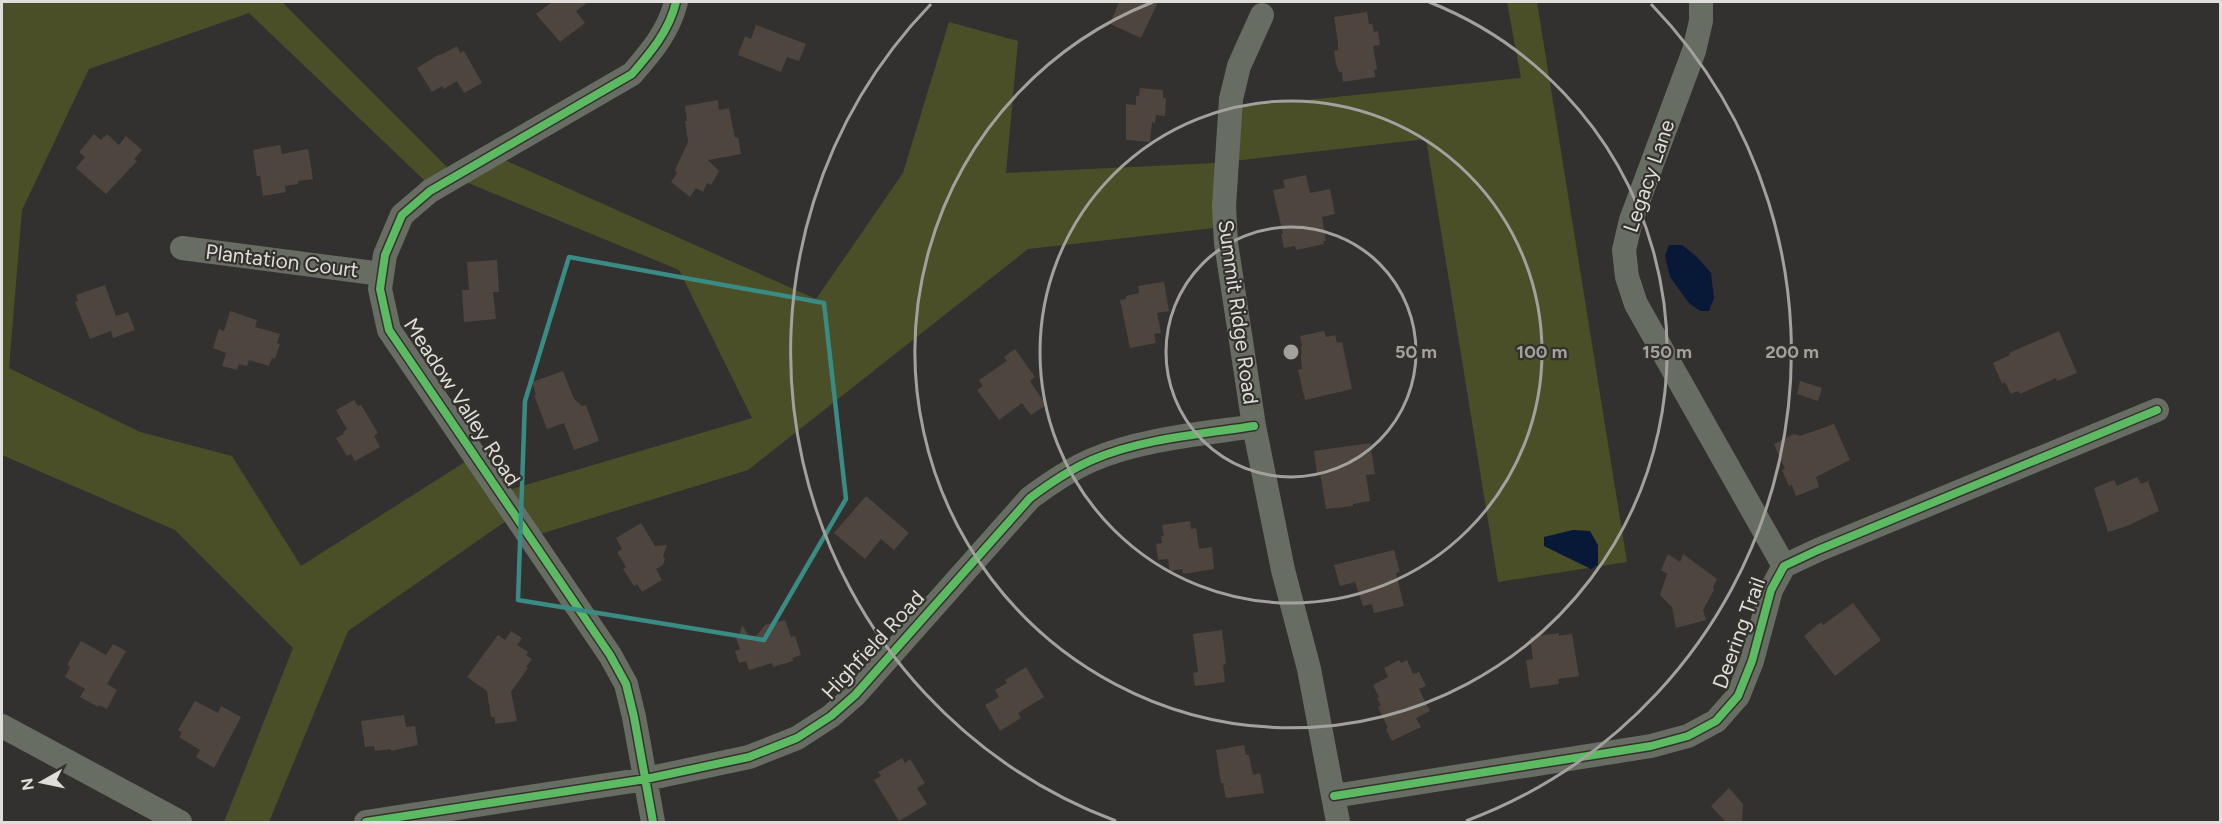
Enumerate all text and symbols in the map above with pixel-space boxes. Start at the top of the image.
street label: Legacy Lane [1618,116,1679,235]
street label: Summit Ridge Road [1213,218,1264,406]
street label: Plantation Court [204,239,360,282]
street label: Meadow Valley Road [399,313,526,490]
text: 50 m [1395,341,1437,363]
text: 100 m [1517,341,1567,363]
text: 150 m [1642,341,1692,363]
text: 200 m [1765,341,1819,363]
centre of rings [1281,342,1301,362]
street label: Deering Trail [1707,574,1770,692]
street label: Highfield Road [816,585,929,704]
north arrow [12,752,72,812]
text: N [17,777,38,792]

